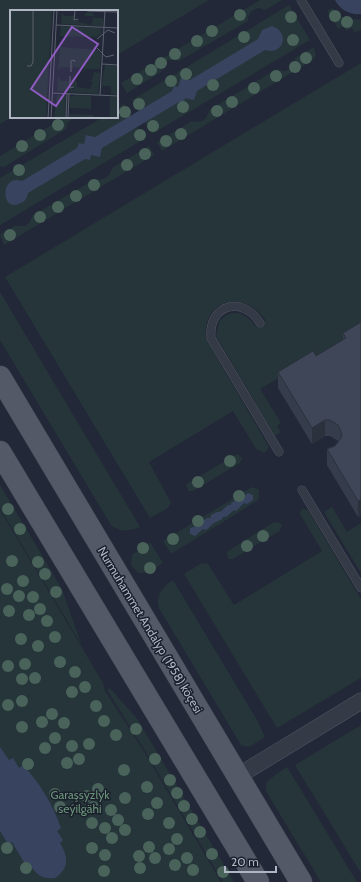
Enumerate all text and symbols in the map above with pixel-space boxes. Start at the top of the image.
inset map [10,10,118,118]
street label: Nurmuhammet Andalyp (1958) köçesi [95,544,206,716]
park label: Garaşsyzlyk seýilgähi [50,787,110,816]
scale bar [225,848,276,874]
text: 20 m [231,854,259,869]

